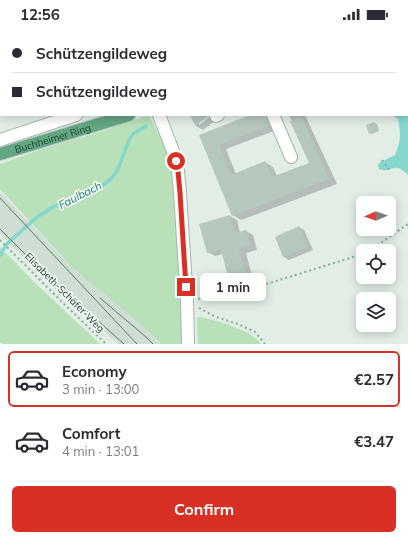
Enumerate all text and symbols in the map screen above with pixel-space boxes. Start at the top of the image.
text: 12:56 [20,5,60,24]
text: Schützengildeweg [36,44,167,63]
text: Schützengildeweg [36,82,167,101]
street label: Buchheimer Ring [13,121,92,156]
route start [167,152,185,170]
water label: Faulbach [56,178,104,212]
north arrow [356,196,396,236]
map controls [356,196,396,332]
button: locate [356,244,396,284]
street label: Elisabeth-Schäfer-Weg [22,250,107,335]
callout: 1 min [200,273,266,301]
route end [177,278,195,296]
text: 1 min [216,279,250,295]
button: layers [356,292,396,332]
icon: car [14,361,50,397]
text: Economy [62,362,127,381]
text: €2.57 [354,370,394,389]
text: 3 min · 13:00 [62,381,139,397]
icon: car [14,423,50,459]
text: Comfort [62,424,120,443]
text: €3.47 [354,432,394,451]
text: 4 min · 13:01 [62,443,139,459]
button: Confirm [12,486,396,532]

